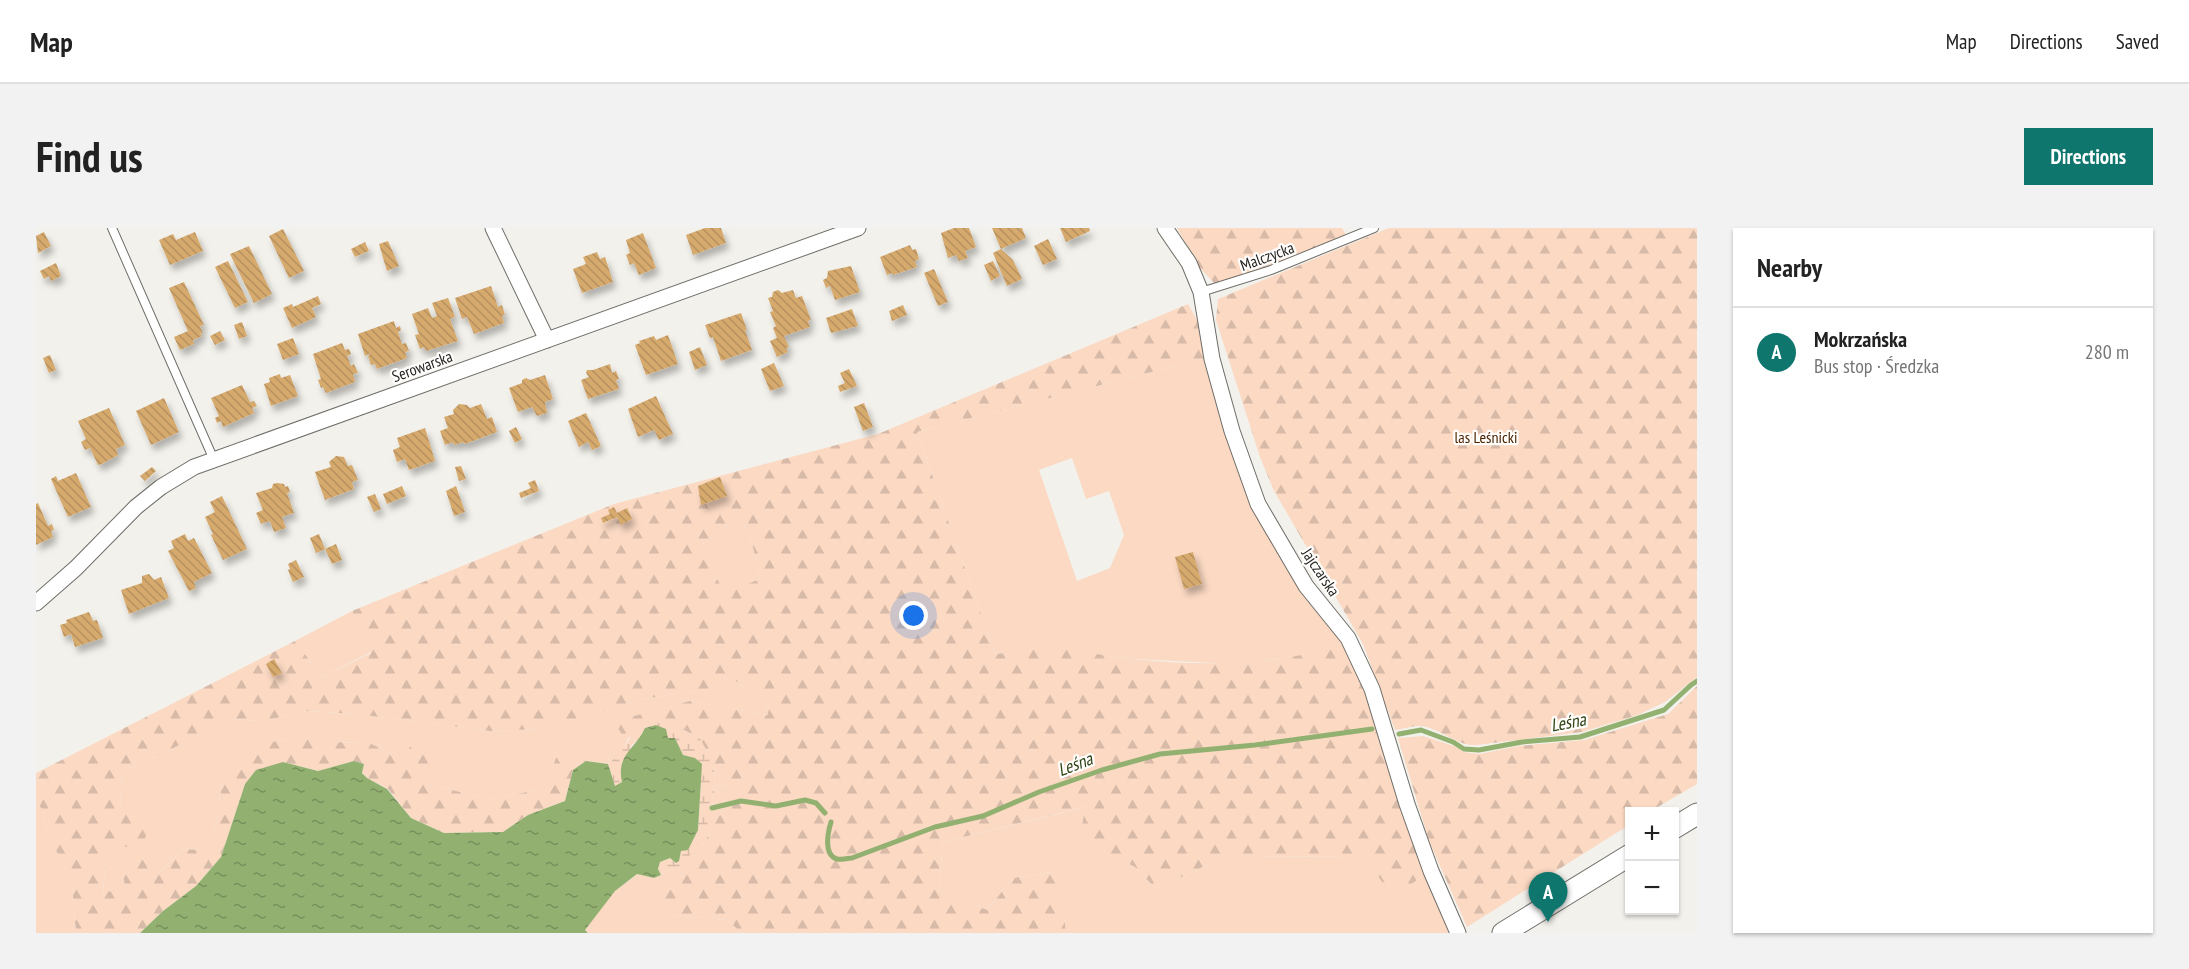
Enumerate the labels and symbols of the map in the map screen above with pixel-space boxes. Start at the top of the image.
street label: Malczycka [1237,237,1297,275]
street label: Serowarska [389,346,455,386]
park label: las Leśnicki [1455,427,1517,447]
street label: Jajczarska [1297,543,1344,600]
your location [899,601,928,630]
water label: Leśna [1548,707,1588,737]
water label: Leśna [1054,747,1096,781]
pin: A [1528,872,1568,922]

